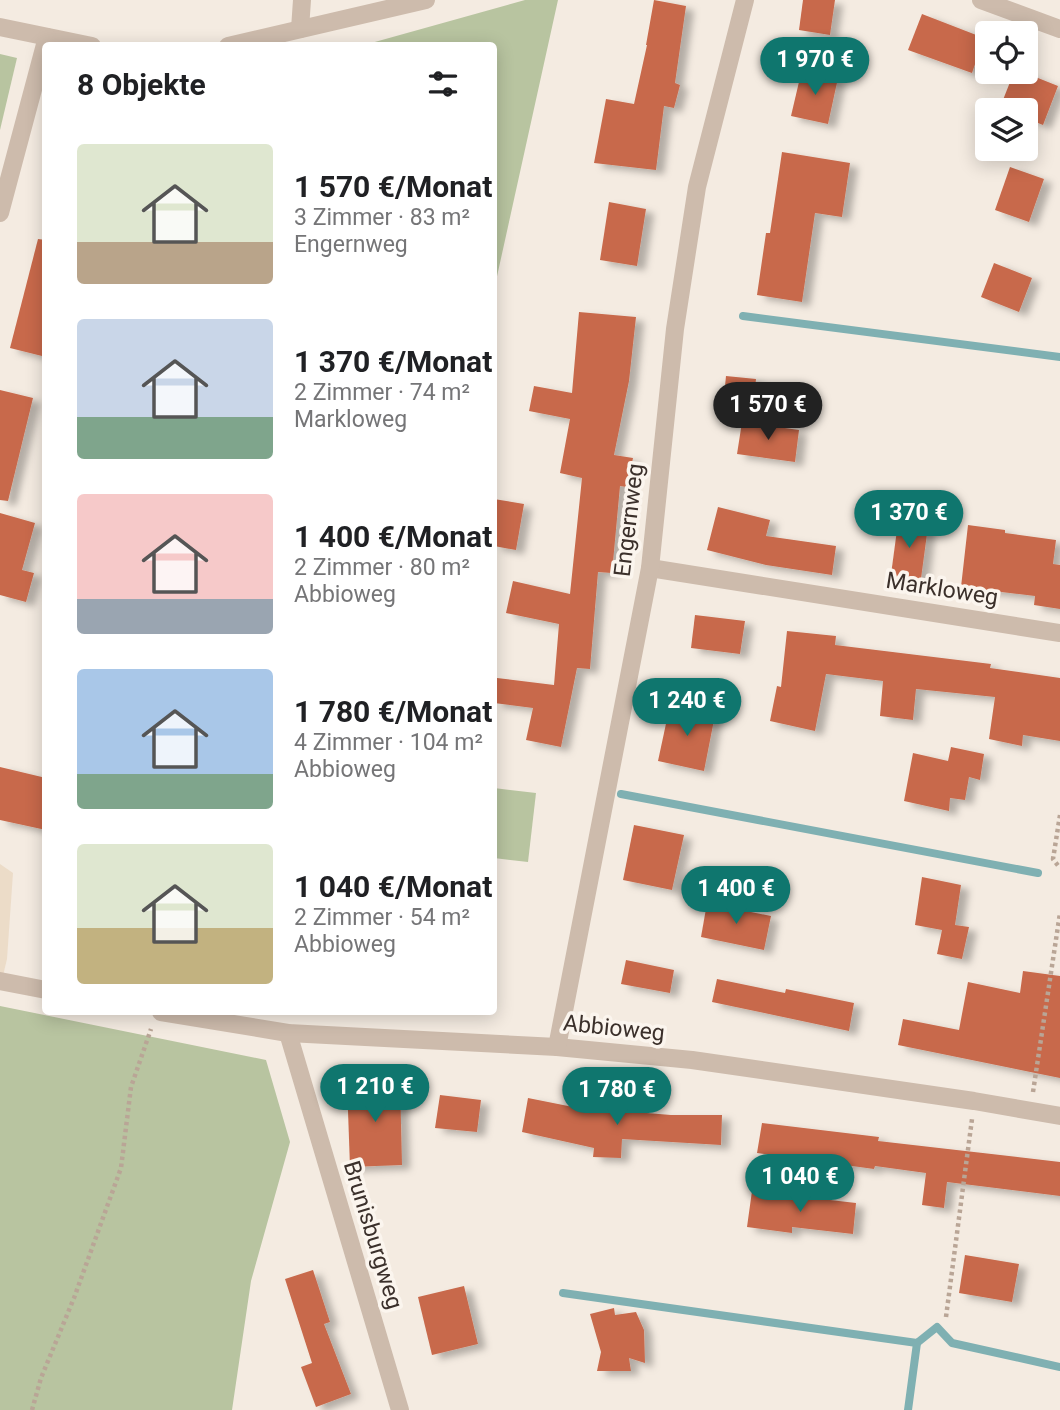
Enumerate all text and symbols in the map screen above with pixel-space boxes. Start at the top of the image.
map controls [975,21,1038,161]
button: locate [975,21,1038,84]
pin: 1 970 € [750,38,880,97]
text: 1 970 € [776,46,854,73]
icon: filters [424,65,462,103]
text: 8 Objekte [77,67,206,102]
button: layers [975,98,1038,161]
text: 1 570 €/Monat [294,169,492,204]
icon: home [133,172,217,256]
text: 3 Zimmer · 83 m² [294,204,470,231]
text: Engernweg [294,231,408,258]
text: 1 370 €/Monat [294,344,492,379]
icon: home [133,347,217,431]
text: 2 Zimmer · 74 m² [294,379,470,406]
pin: 1 570 € [703,382,833,442]
text: 1 570 € [729,391,807,418]
text: Markloweg [294,406,407,433]
street label: Engernweg [609,462,649,578]
pin: 1 370 € [844,490,974,550]
text: 1 370 € [870,499,948,526]
text: 1 400 €/Monat [294,519,492,554]
icon: home [133,522,217,606]
text: 2 Zimmer · 80 m² [294,554,470,581]
street label: Markloweg [884,567,1000,611]
text: Abbioweg [294,581,396,608]
pin: 1 240 € [622,678,752,738]
text: 1 240 € [648,687,726,714]
text: 1 780 €/Monat [294,694,492,729]
icon: home [133,697,217,781]
text: 4 Zimmer · 104 m² [294,729,483,756]
text: Abbioweg [294,756,396,783]
pin: 1 400 € [671,866,801,926]
text: 1 040 €/Monat [294,869,492,904]
icon: home [133,872,217,956]
text: 1 400 € [697,875,775,902]
text: 2 Zimmer · 54 m² [294,904,470,931]
text: Abbioweg [294,931,396,958]
street label: Abbioweg [562,1009,666,1047]
pin: 1 210 € [310,1064,440,1124]
pin: 1 780 € [552,1068,682,1127]
text: 1 210 € [336,1073,414,1100]
text: 1 780 € [578,1076,656,1103]
pin: 1 040 € [735,1154,865,1214]
street label: Brunisburgweg [338,1158,408,1312]
text: 1 040 € [761,1163,839,1190]

